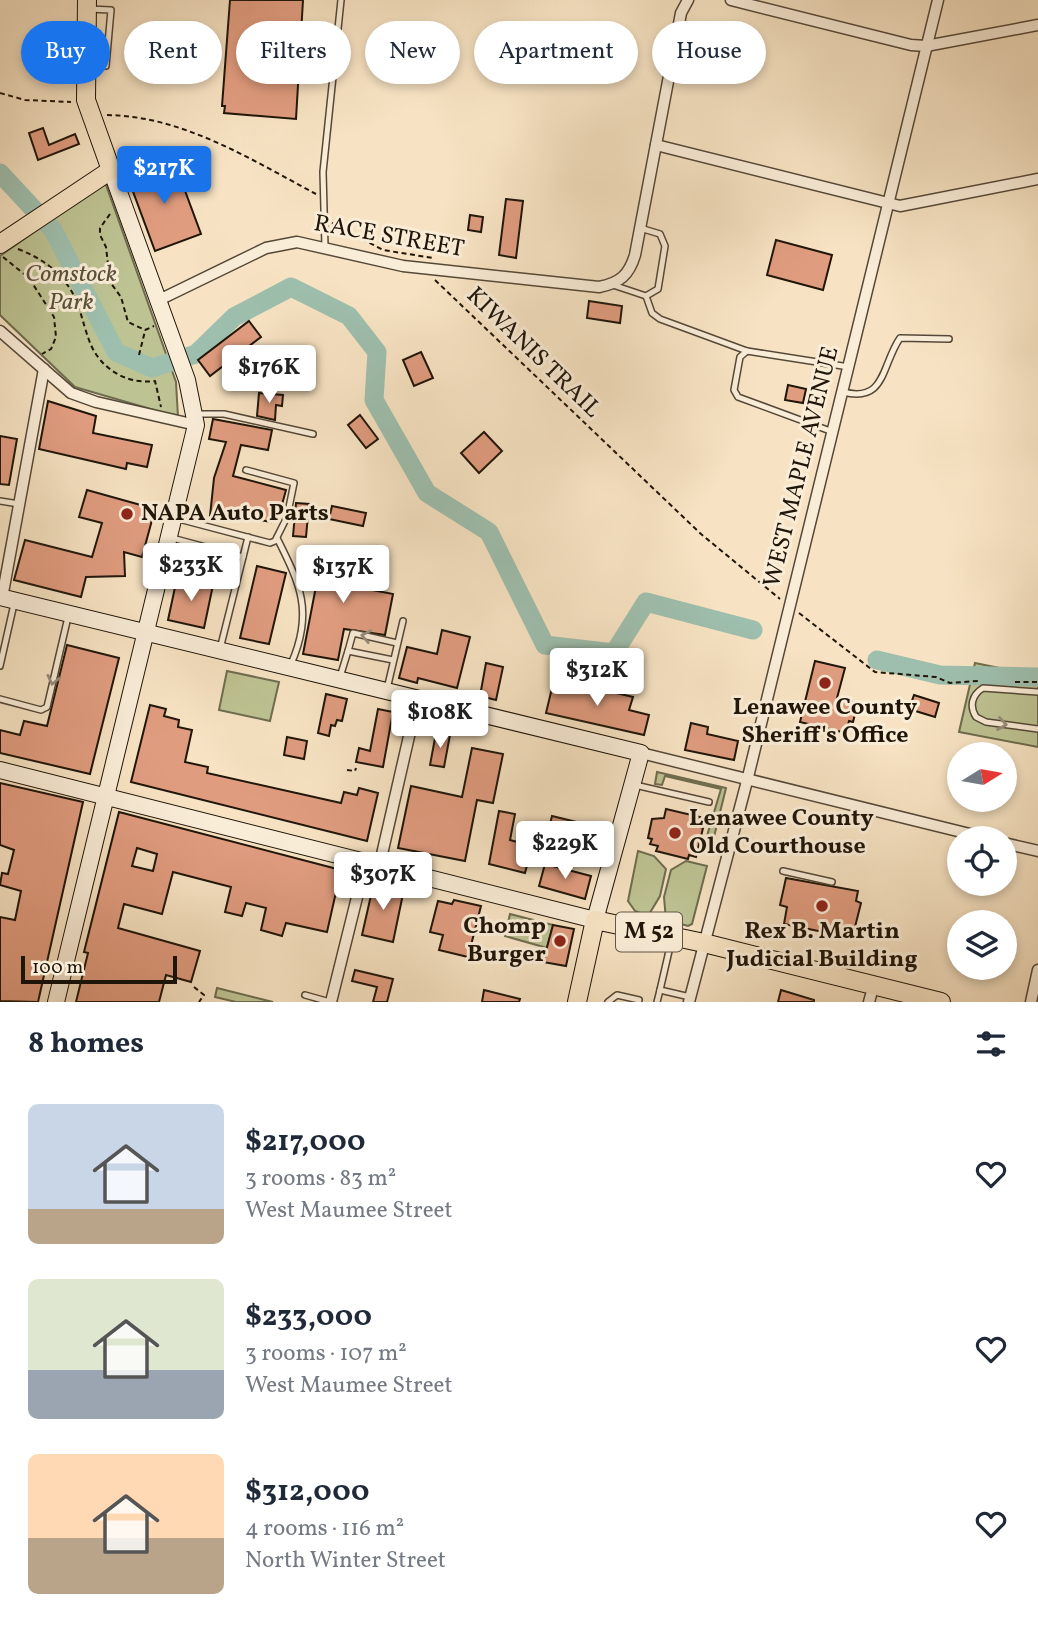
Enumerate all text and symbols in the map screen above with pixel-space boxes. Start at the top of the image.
chip: Buy [21,21,110,84]
chip: Rent [124,21,222,84]
chip: Filters [236,21,351,84]
chip: New [365,21,460,84]
chip: Apartment [474,21,638,84]
chip: House [652,21,766,84]
pin: $217K [115,146,213,206]
text: $217K [133,153,195,185]
street label: RACE STREET [311,207,467,267]
park label: Comstock Park [25,258,117,320]
street label: KIWANIS TRAIL [458,280,608,426]
street label: WEST MAPLE AVENUE [756,343,848,591]
pin: $176K [220,346,318,405]
text: $176K [238,352,300,384]
place label: NAPA Auto Parts [141,497,329,531]
marker: NAPA Auto Parts [119,506,135,522]
pin: $233K [142,544,240,603]
pin: $137K [294,546,392,605]
text: $233K [159,550,223,582]
text: $137K [312,552,374,584]
one-way arrow [360,629,372,644]
pin: $312K [548,648,646,708]
text: $312K [566,655,628,687]
one-way arrow [47,674,62,686]
marker: Lenawee County Sheriff's Office [817,675,833,691]
pin: $108K [391,690,489,750]
place label: Lenawee County Sheriff's Office [733,691,918,753]
text: $108K [407,697,473,729]
one-way arrow [996,716,1008,731]
north arrow [947,742,1017,812]
map controls [947,742,1017,980]
place label: Lenawee County Old Courthouse [689,802,874,864]
pin: $229K [516,822,614,881]
marker: Lenawee County Old Courthouse [667,825,683,841]
button: locate [947,826,1017,896]
text: $229K [532,828,598,860]
pin: $307K [334,852,432,912]
text: $307K [350,859,416,891]
marker: Rex B. Martin Judicial Building [814,898,830,914]
place label: Chomp Burger [463,910,546,972]
button: layers [947,910,1017,980]
road number: M 52 [616,912,682,951]
place label: Rex B. Martin Judicial Building [725,915,918,977]
marker: Chomp Burger [552,933,568,949]
scale bar [21,953,177,985]
text: 100 m [32,955,83,981]
text: 8 homes [28,1023,144,1065]
icon: filters [972,1025,1010,1063]
text: $217,000 [245,1121,365,1163]
icon: home [84,1132,168,1216]
icon: heart [972,1155,1010,1193]
text: 3 rooms · 83 m² [245,1163,396,1195]
text: West Maumee Street [245,1195,453,1227]
text: $233,000 [245,1296,372,1338]
icon: home [84,1307,168,1391]
icon: heart [972,1330,1010,1368]
text: 3 rooms · 107 m² [245,1338,407,1370]
text: West Maumee Street [245,1370,453,1402]
text: $312,000 [245,1471,369,1513]
icon: home [84,1482,168,1566]
icon: heart [972,1505,1010,1543]
text: 4 rooms · 116 m² [245,1513,404,1545]
text: North Winter Street [245,1545,446,1577]

